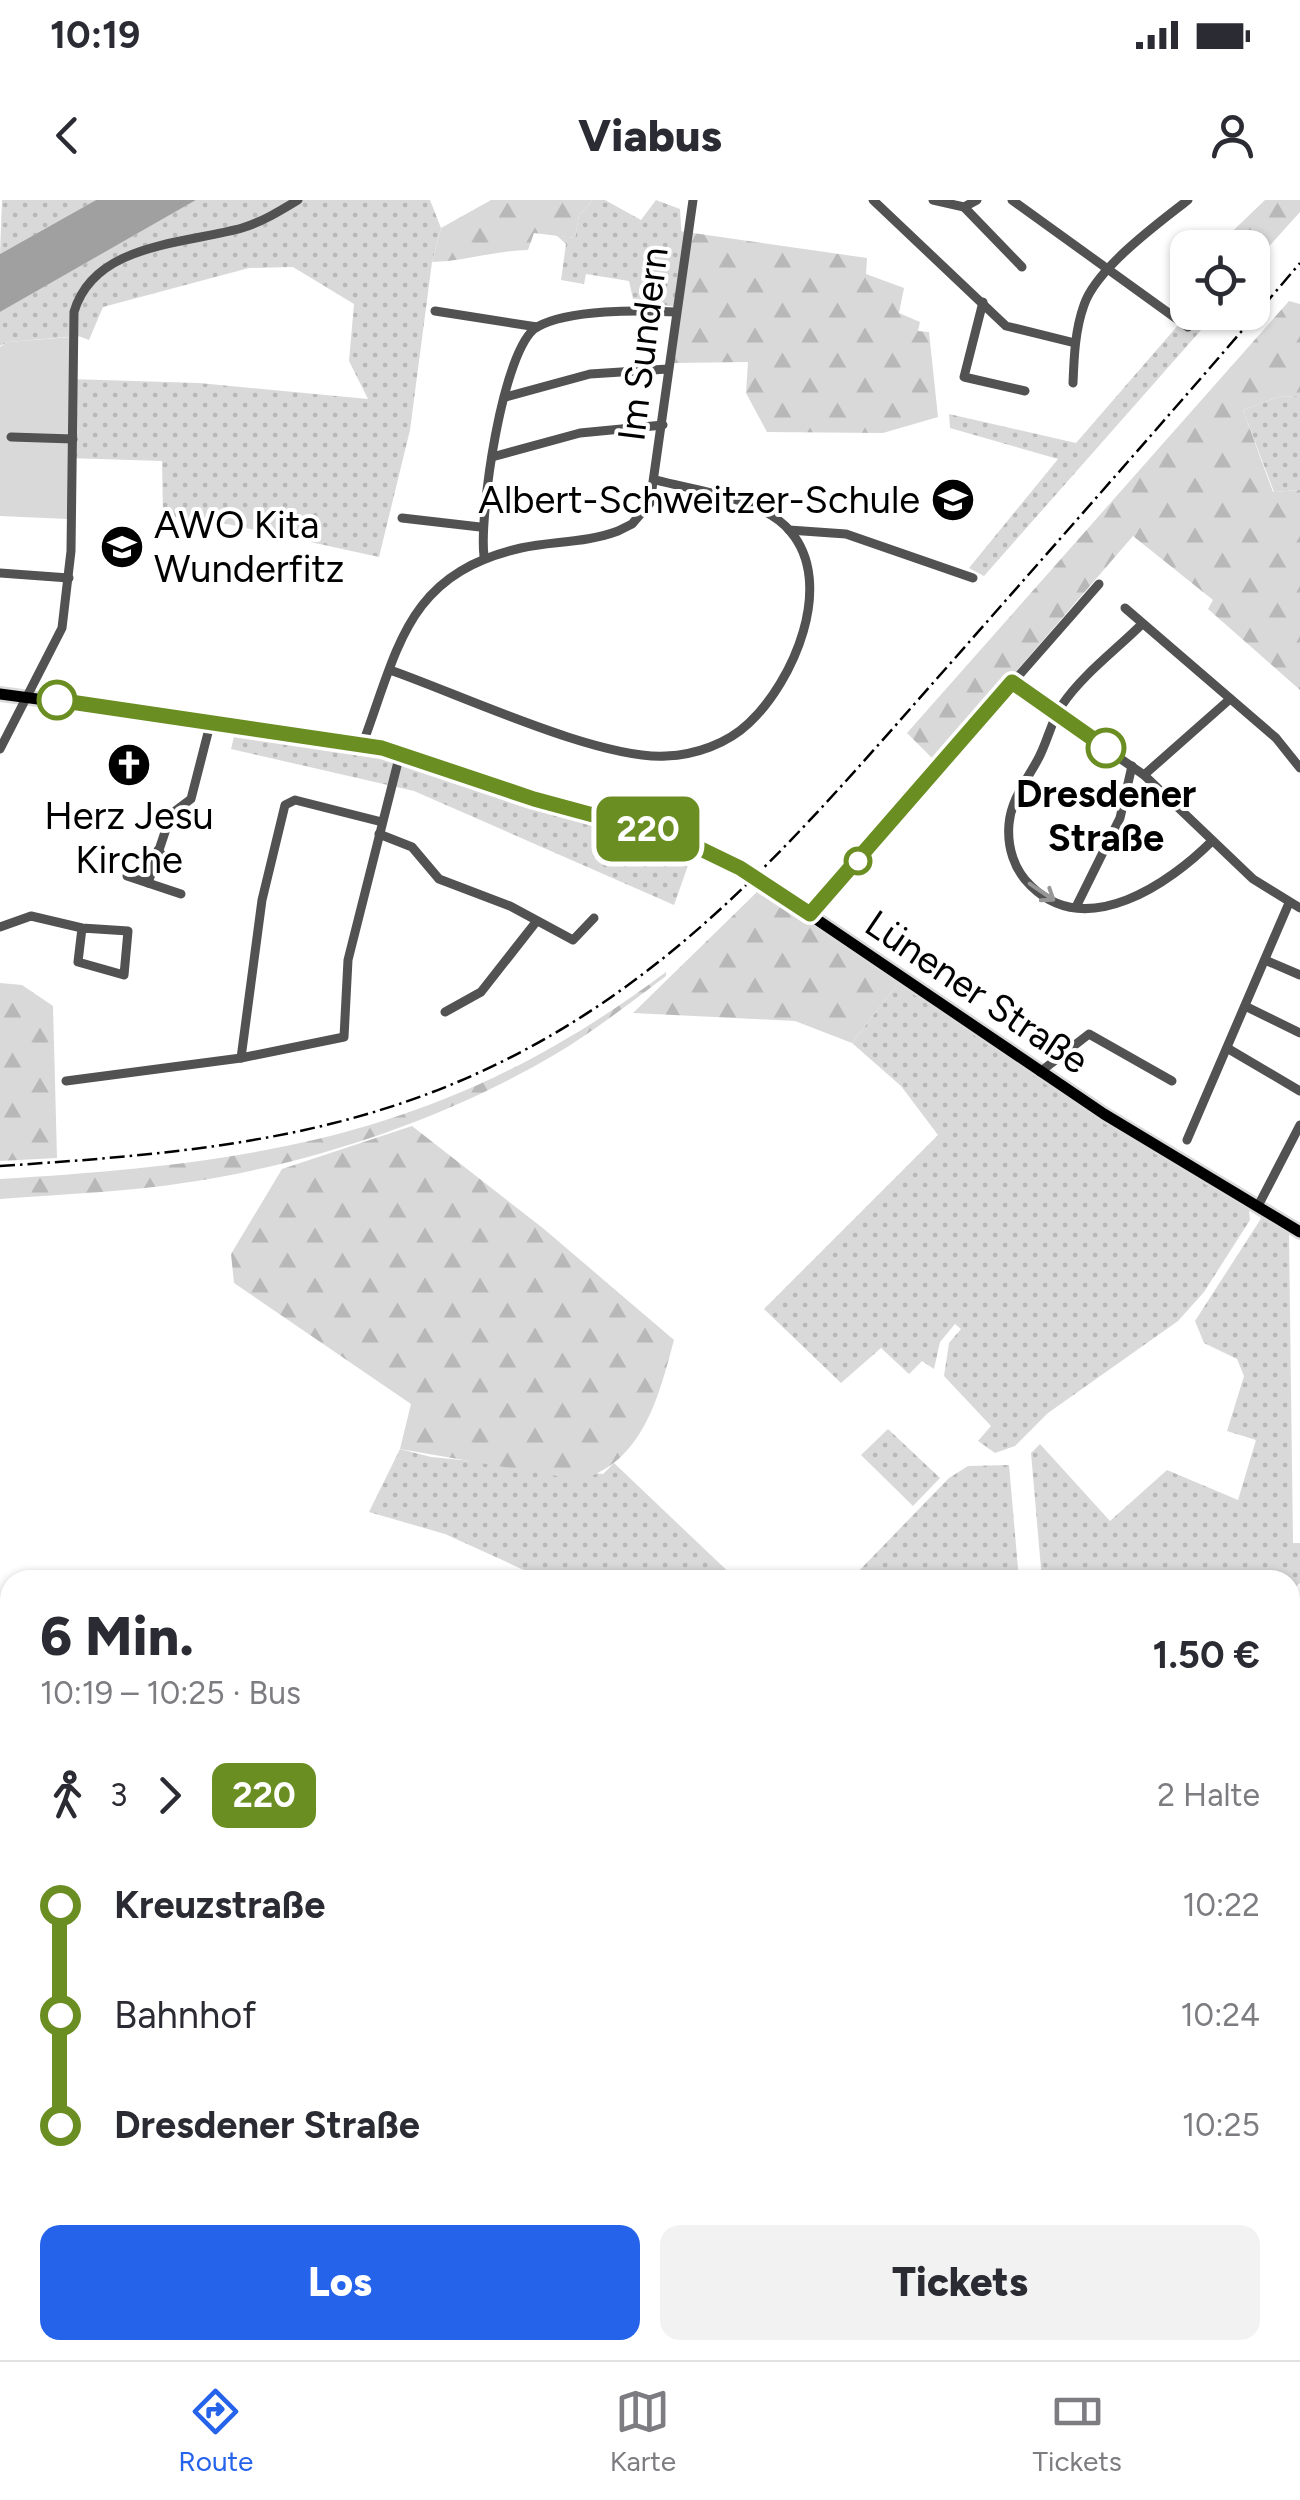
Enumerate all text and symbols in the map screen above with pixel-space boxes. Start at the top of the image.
text: 10:19 [50,12,140,58]
icon: back [40,108,95,163]
text: Viabus [578,108,722,162]
icon: person [1205,108,1260,163]
map controls [1170,230,1270,330]
button: locate [1170,230,1270,330]
street label: Im Sundern [608,245,678,443]
place label: Albert-Schweitzer-Schule [478,477,920,523]
school or university icon: Albert-Schweitzer-Schule [930,477,976,523]
place label: AWO Kita Wunderfitz [154,502,344,592]
school or university icon: AWO Kita Wunderfitz [99,524,145,570]
unlabelled marker [38,681,76,719]
marker: Dresdener Straße [1087,729,1125,767]
church icon: Herz Jesu Kirche [106,742,152,788]
place label: Dresdener Straße [1016,771,1196,861]
place label: Herz Jesu Kirche [44,793,214,883]
line badge: 220 [590,796,706,862]
text: 220 [616,808,680,850]
unlabelled marker [845,848,871,874]
one-way arrow [1027,881,1055,902]
street label: Lünener Straße [857,900,1097,1084]
text: 6 Min. [40,1603,194,1669]
text: 1.50 € [1152,1632,1260,1678]
text: 10:19 – 10:25 · Bus [40,1674,301,1712]
icon: walk [40,1768,95,1823]
icon: forward [142,1768,197,1823]
text: 220 [232,1774,296,1816]
text: 3 [110,1776,127,1814]
text: 2 Halte [1157,1776,1260,1814]
text: Kreuzstraße [114,1882,325,1928]
text: 10:22 [1182,1886,1260,1924]
text: Bahnhof [114,1992,256,2038]
text: 10:24 [1180,1996,1260,2034]
text: Dresdener Straße [114,2102,420,2148]
text: 10:25 [1182,2106,1260,2144]
button: Los [40,2225,640,2340]
button: Tickets [660,2225,1260,2340]
tab: Route [178,2384,253,2478]
tab: Karte [610,2384,676,2478]
tab: Tickets [1033,2384,1122,2478]

